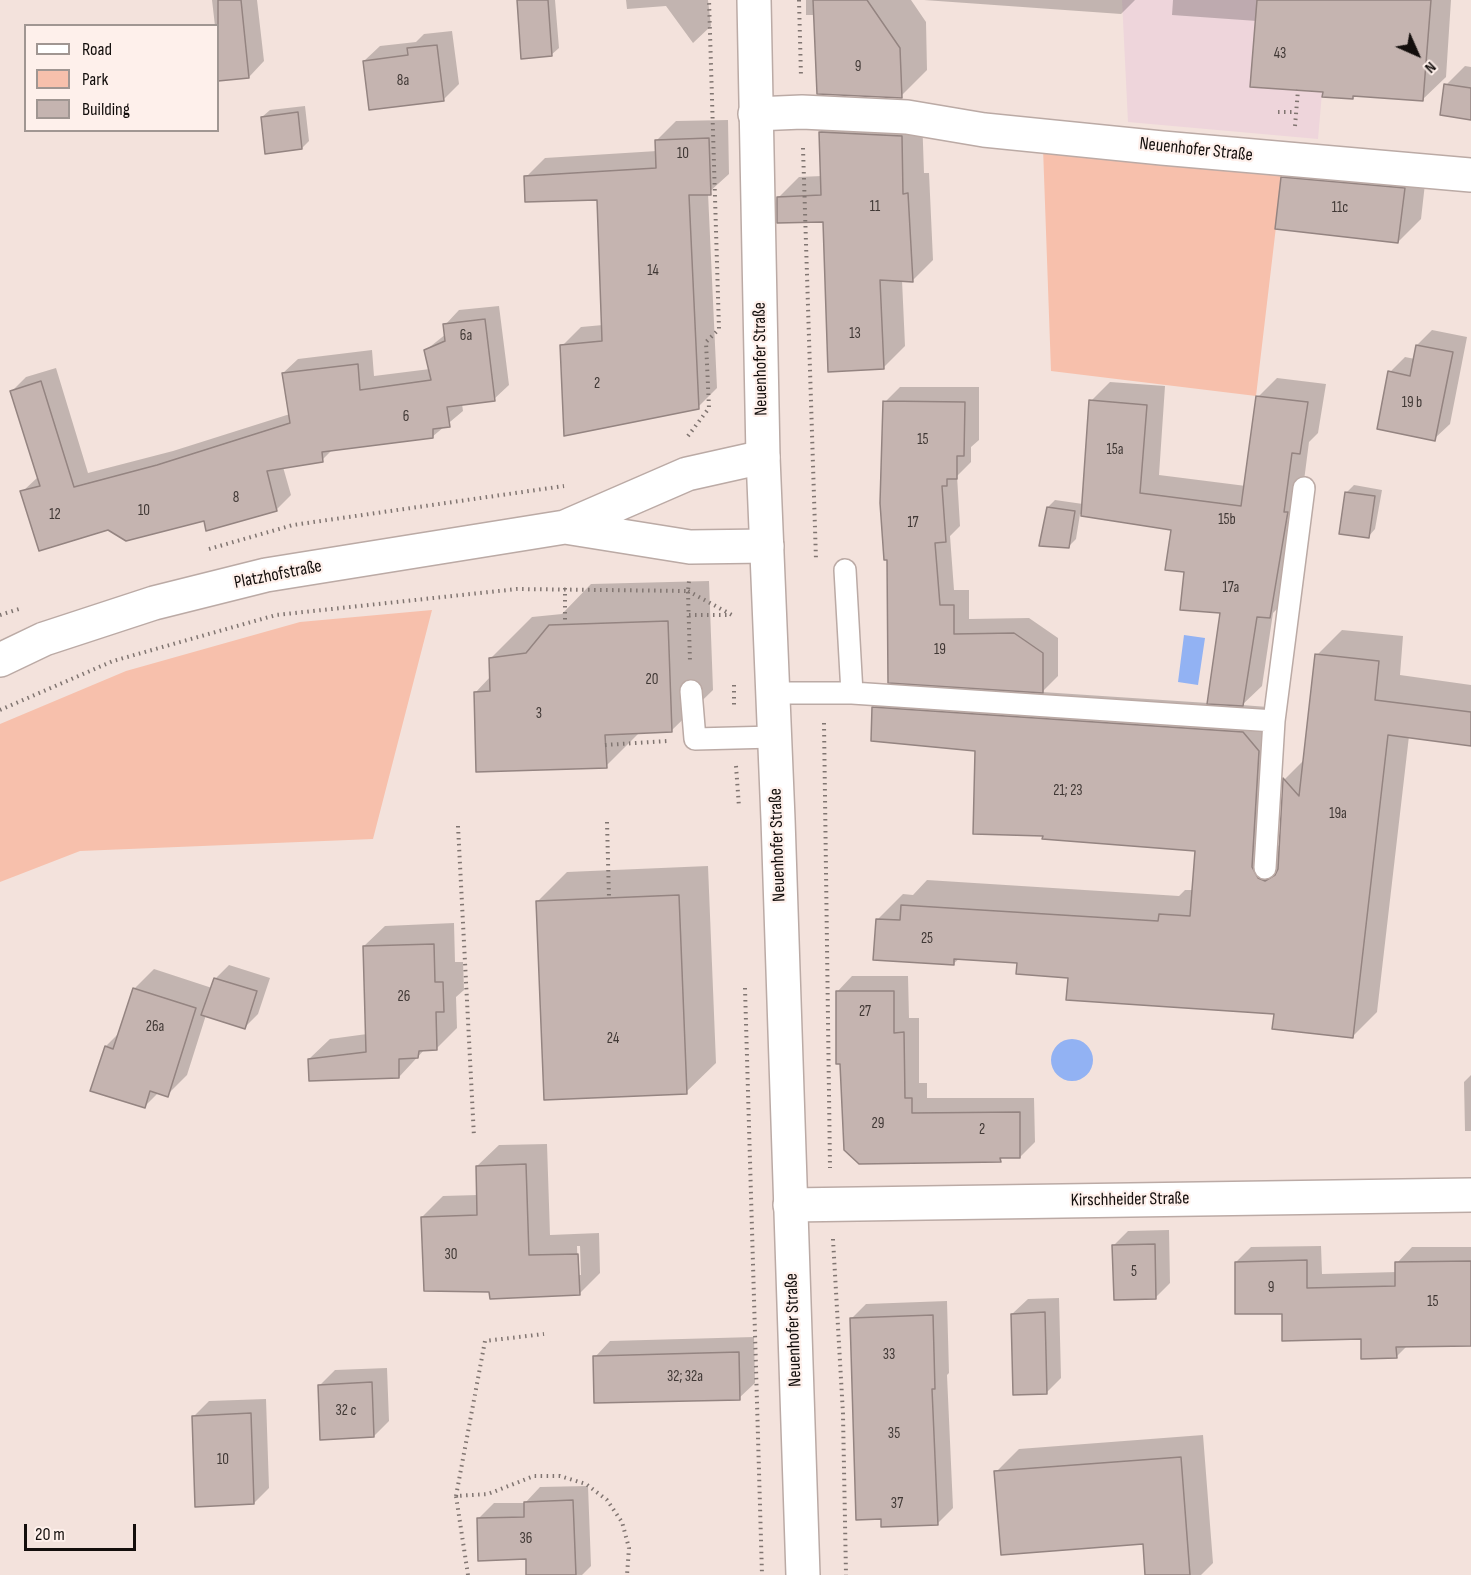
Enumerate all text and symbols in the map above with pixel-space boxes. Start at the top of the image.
legend [24,24,219,132]
north arrow [1387,24,1447,84]
text: Road [82,39,112,60]
house number: 43 [1274,45,1286,63]
text: N [1420,57,1440,77]
house number: 9 [855,58,861,76]
text: Park [82,69,108,90]
house number: 8a [397,72,409,90]
text: Building [82,99,130,120]
street label: Neuenhofer Straße [1138,133,1254,167]
house number: 10 [677,145,689,163]
house number: 11 [870,198,880,216]
house number: 11c [1332,199,1348,217]
house number: 14 [647,262,659,280]
street label: Neuenhofer Straße [749,302,773,416]
house number: 13 [849,325,861,343]
house number: 6a [460,327,472,345]
house number: 2 [594,375,600,393]
house number: 19 b [1402,394,1422,412]
house number: 6 [403,408,409,426]
house number: 15 [917,431,929,449]
house number: 15a [1106,441,1124,459]
house number: 8 [233,489,239,507]
house number: 10 [138,502,150,520]
house number: 12 [49,506,61,524]
house number: 15b [1218,511,1236,529]
house number: 17 [907,514,919,532]
street label: Platzhofstraße [232,556,324,594]
house number: 17a [1223,579,1239,597]
house number: 19 [934,641,946,659]
house number: 20 [646,671,658,689]
house number: 3 [536,705,542,723]
house number: 21; 23 [1053,782,1083,800]
street label: Neuenhofer Straße [765,788,791,902]
house number: 19a [1329,805,1347,823]
house number: 25 [921,930,933,948]
house number: 26 [398,988,410,1006]
house number: 27 [859,1003,871,1021]
house number: 26a [146,1018,164,1036]
house number: 24 [607,1030,619,1048]
house number: 29 [872,1115,884,1133]
house number: 2 [979,1121,985,1139]
street label: Kirschheider Straße [1070,1188,1190,1212]
house number: 30 [445,1246,457,1264]
house number: 5 [1131,1263,1137,1281]
street label: Neuenhofer Straße [781,1273,807,1387]
house number: 9 [1268,1279,1274,1297]
house number: 15 [1427,1293,1439,1311]
house number: 33 [883,1346,895,1364]
house number: 32; 32a [667,1368,703,1386]
house number: 32 c [336,1402,356,1420]
house number: 35 [888,1425,900,1443]
house number: 10 [217,1451,229,1469]
house number: 37 [891,1495,903,1513]
scale bar [27,1512,140,1550]
text: 20 m [35,1524,65,1545]
house number: 36 [520,1530,532,1548]

